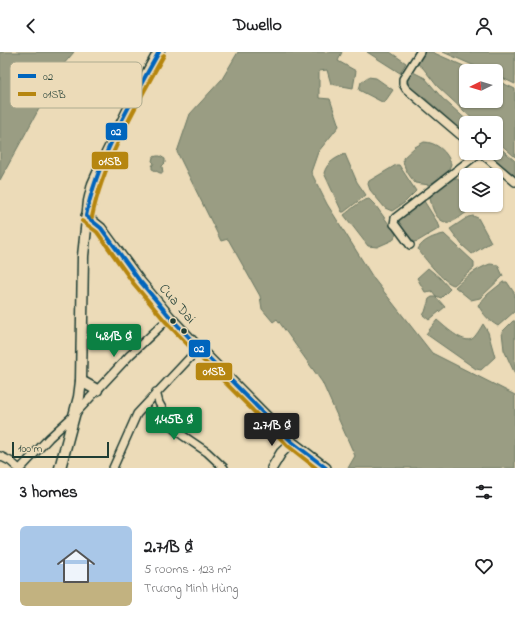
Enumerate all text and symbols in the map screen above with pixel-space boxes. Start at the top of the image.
text: Dwello [233,13,282,39]
icon: back [20,15,42,37]
icon: person [473,15,495,37]
legend [10,62,142,108]
north arrow [459,64,503,108]
map controls [459,64,503,212]
text: 02 [43,69,54,85]
text: 01SB [43,87,66,103]
button: locate [459,116,503,160]
line badge: 02 [105,122,128,141]
text: 02 [110,124,122,140]
line badge: 01SB [91,151,129,170]
text: 01SB [98,154,122,170]
button: layers [459,168,503,212]
street label: Cua Dai [154,279,200,329]
unlabelled marker [168,316,178,326]
pin: 4.81B ₫ [77,324,151,358]
unlabelled marker [179,326,189,336]
text: 4.81B ₫ [96,327,132,346]
line badge: 02 [188,339,211,358]
text: 02 [193,341,205,357]
line badge: 01SB [195,362,233,381]
text: 01SB [202,364,226,380]
pin: 1.45B ₫ [137,407,211,441]
text: 1.45B ₫ [155,410,193,429]
pin: 2.71B ₫ [235,413,309,447]
text: 2.71B ₫ [253,416,291,435]
scale bar [12,440,109,459]
text: 100 m [18,441,42,457]
text: 3 homes [20,480,78,505]
icon: filters [473,481,495,503]
text: 2.71B ₫ [144,535,193,560]
icon: home [52,542,100,590]
icon: heart [473,555,495,577]
text: 5 rooms · 123 m² [144,560,231,579]
text: Trương Minh Hùng [144,579,238,598]

